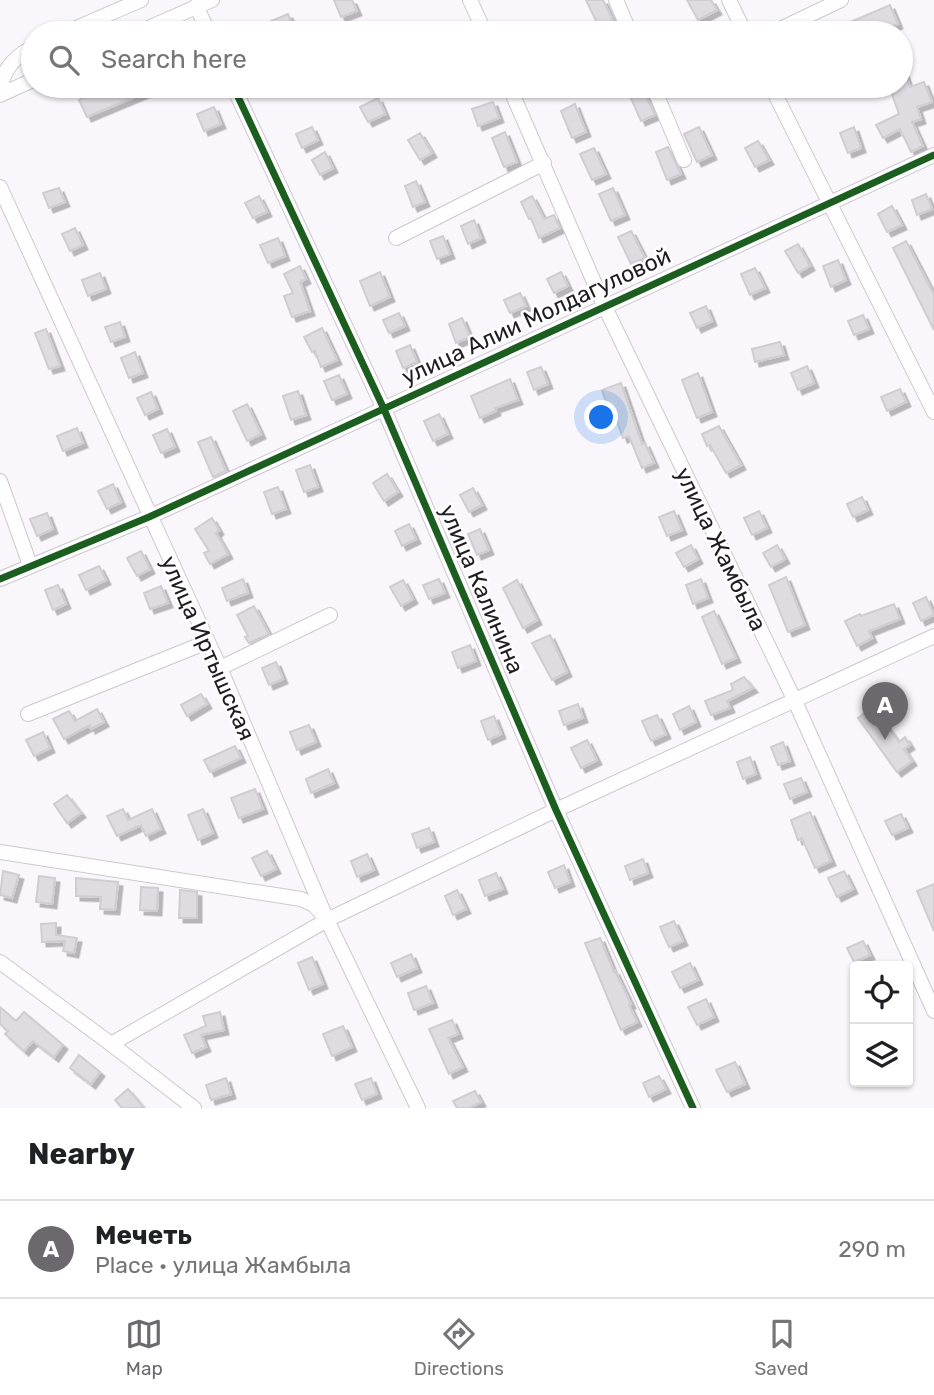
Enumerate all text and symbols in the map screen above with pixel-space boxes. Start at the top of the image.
search box [21,21,913,98]
icon: search [45,41,83,79]
text: Search here [101,44,247,75]
street label: улица Алии Молдагуловой [397,241,675,391]
your location [584,400,618,434]
street label: улица Жамбыла [669,463,773,635]
street label: улица Калинина [434,500,530,678]
street label: улица Иртышская [155,551,261,745]
pin: A [862,682,908,740]
map controls [850,961,913,1087]
button: locate [850,961,913,1024]
button: layers [850,1024,913,1087]
text: Nearby [28,1136,135,1172]
text: Мечеть [95,1220,192,1251]
text: A [43,1235,59,1263]
text: 290 m [838,1235,906,1263]
text: Place · улица Жамбыла [95,1251,351,1279]
tab: Map [125,1315,163,1380]
tab: Directions [414,1315,504,1380]
tab: Saved [754,1315,809,1380]

